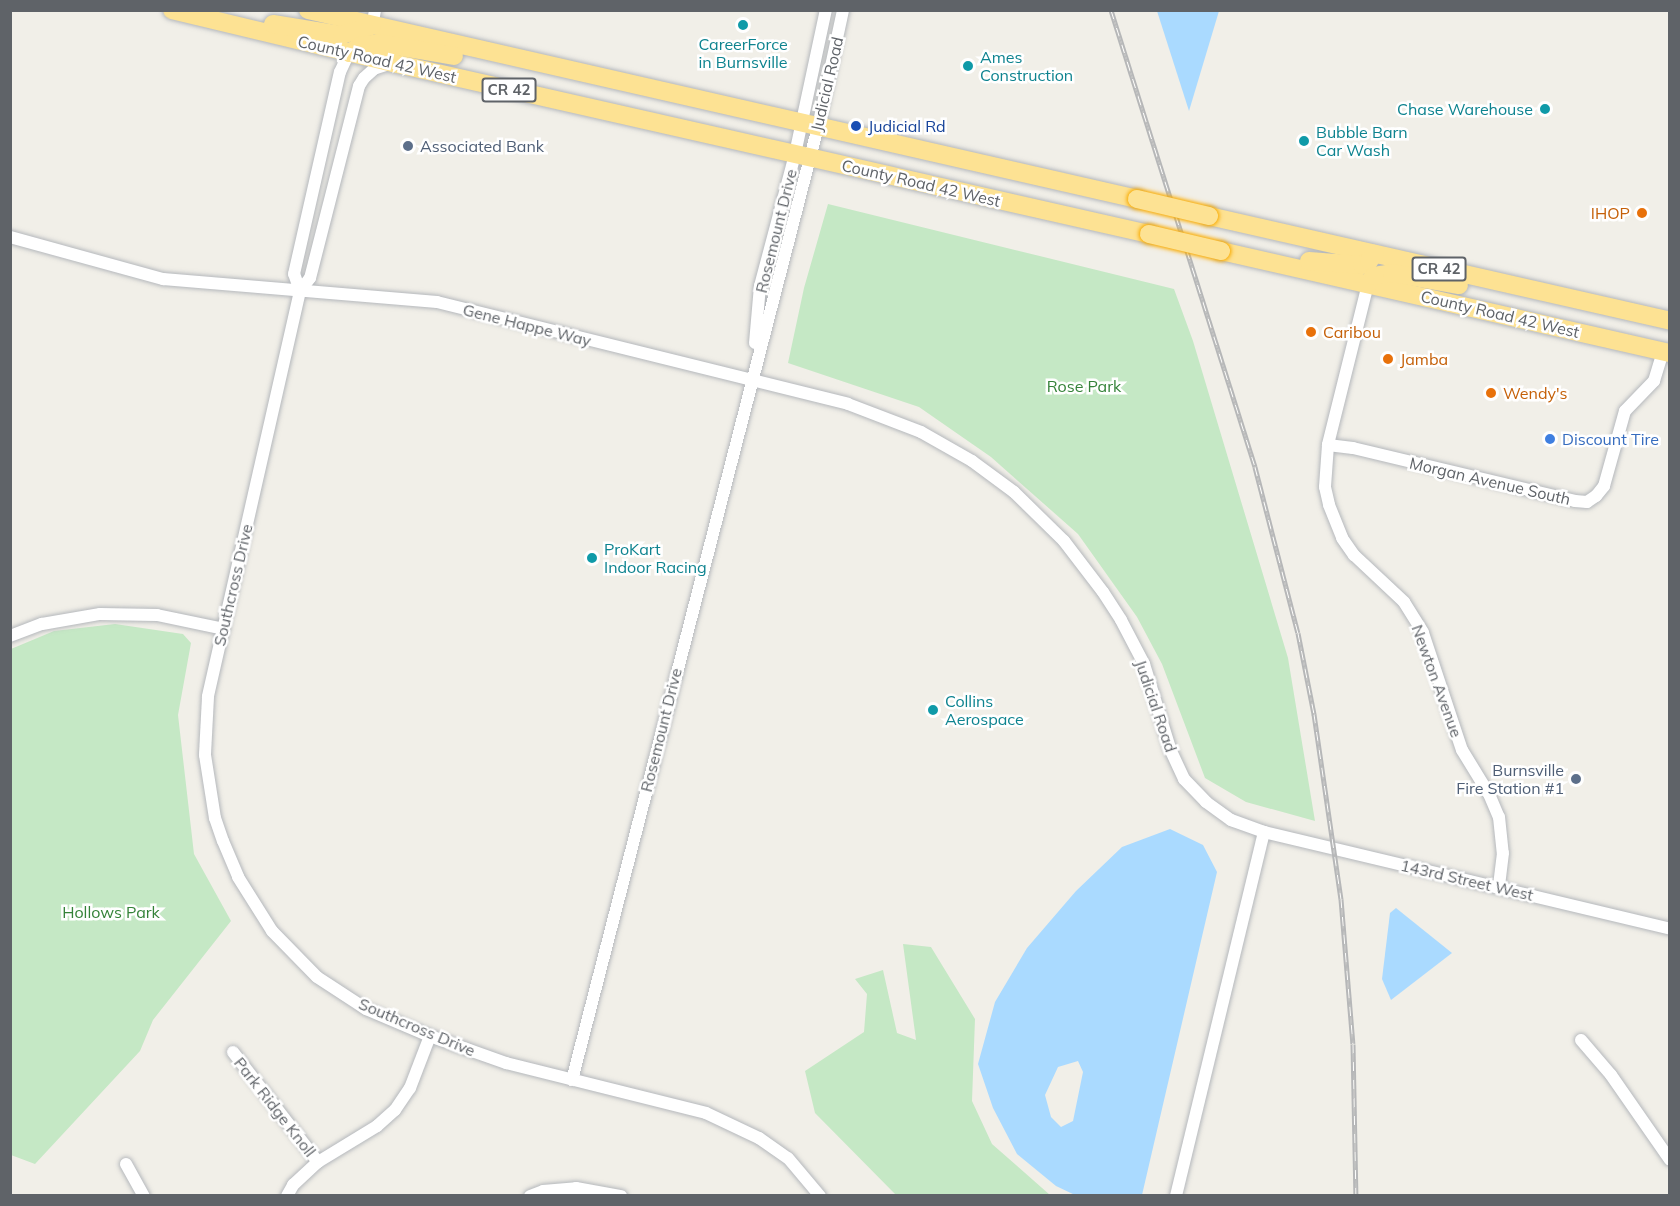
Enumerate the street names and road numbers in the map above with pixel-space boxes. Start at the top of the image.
street label: County Road 42 West [296,31,458,87]
street label: Judicial Road [807,35,847,133]
road number: CR 42 [480,78,538,102]
street label: County Road 42 West [840,155,1002,211]
street label: Rosemount Drive [751,167,801,295]
road number: CR 42 [1410,257,1468,281]
street label: County Road 42 West [1419,286,1581,342]
street label: Gene Happe Way [461,300,593,350]
street label: Morgan Avenue South [1408,453,1572,509]
street label: Southcross Drive [210,522,256,648]
street label: Newton Avenue [1408,622,1466,740]
street label: Judicial Road [1131,657,1181,755]
street label: Rosemount Drive [636,666,686,794]
street label: 143rd Street West [1399,855,1535,905]
street label: Southcross Drive [356,994,478,1060]
street label: Park Ridge Knoll [230,1053,320,1161]

